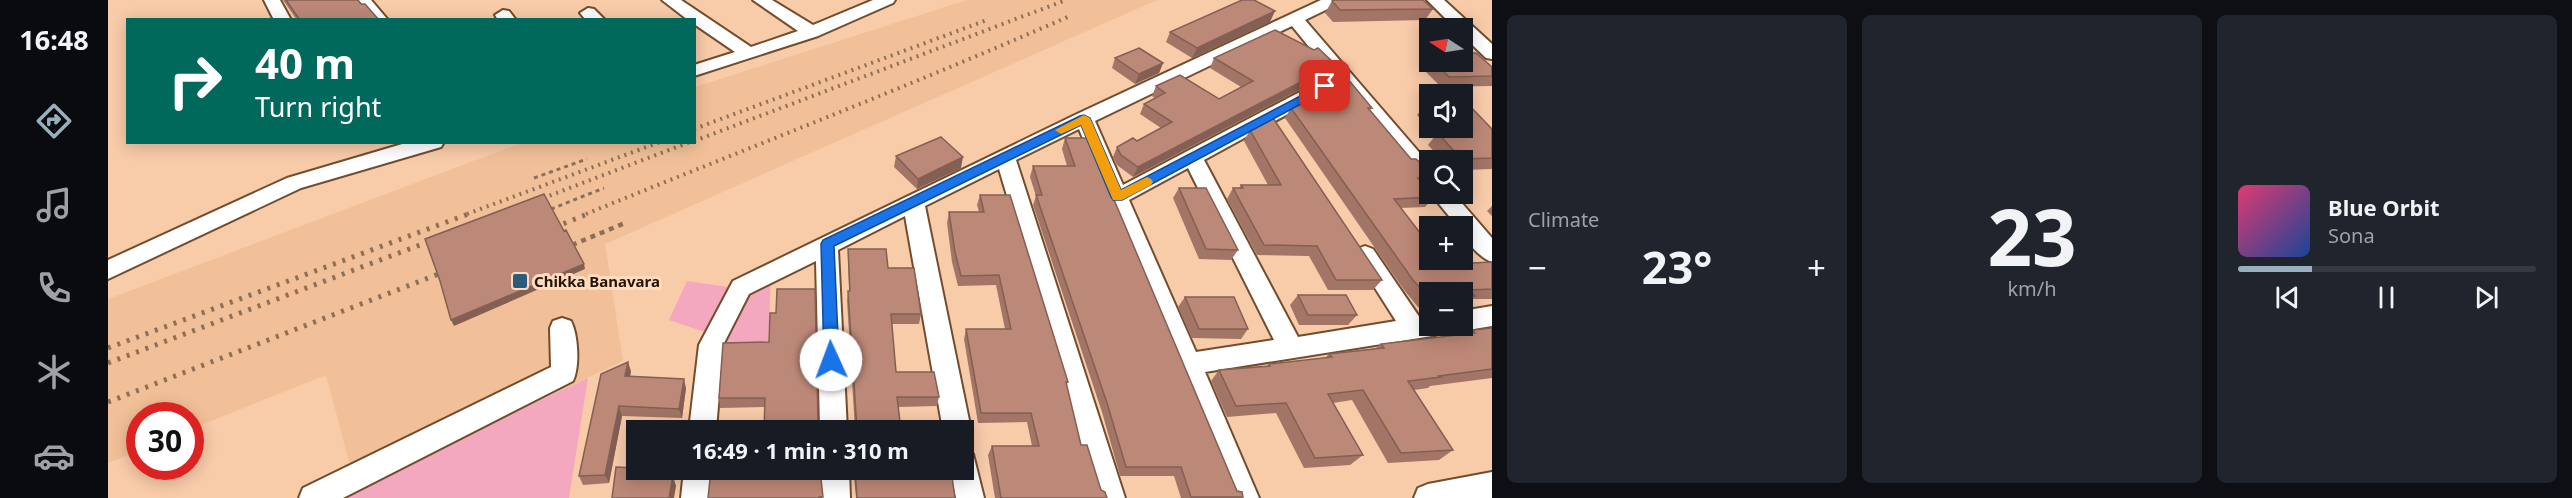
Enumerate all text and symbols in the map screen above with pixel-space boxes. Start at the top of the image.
north arrow [1419,18,1473,72]
map controls [1419,18,1473,336]
text: 16:48 [19,21,89,58]
text: 40 m [255,34,355,91]
icon: right [156,42,234,120]
pin [1299,60,1350,111]
icon: arrive [1308,69,1341,102]
button: sound [1419,84,1473,138]
text: Turn right [255,88,381,125]
icon: directions [33,100,75,142]
button: search [1419,150,1473,204]
text: 23 [1987,183,2077,289]
icon: music [33,184,75,226]
text: Blue Orbit [2328,192,2440,222]
text: Climate [1528,206,1599,233]
button: + [1419,216,1473,270]
text: Sona [2328,222,2375,249]
text: 23° [1642,236,1712,297]
text: − [1528,245,1547,290]
text: + [1807,245,1826,290]
icon: phone [33,267,75,309]
place label: Chikka Banavara [534,271,660,291]
marker: Chikka Banavara [511,272,529,290]
text: km/h [2007,275,2057,302]
icon: previous [2271,281,2304,314]
icon: pause [2370,281,2403,314]
icon: next [2470,281,2503,314]
button: − [1419,282,1473,336]
position arrow [799,328,863,392]
icon: climate [33,351,75,393]
speed limit sign: 30 [126,402,204,480]
icon: car [33,435,75,477]
text: 16:49 · 1 min · 310 m [691,435,909,465]

